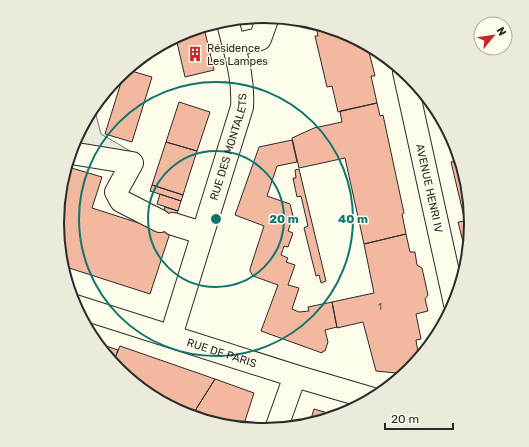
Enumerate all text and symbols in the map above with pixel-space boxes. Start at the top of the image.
north arrow [473,16,513,56]
text: N [494,25,509,38]
place label: Résidence Les Lampes [207,42,268,68]
building icon: Résidence Les Lampes [186,45,204,63]
street label: RUE DES MONTALETS [207,93,249,202]
street label: AVENUE HENRI IV [413,142,446,234]
centre of rings [209,212,223,226]
text: 20 m [269,212,299,226]
text: 40 m [338,212,368,226]
house number: 1 [378,302,382,312]
street label: RUE DE PARIS [185,336,258,370]
scale bar [385,405,453,431]
text: 20 m [391,412,419,426]

